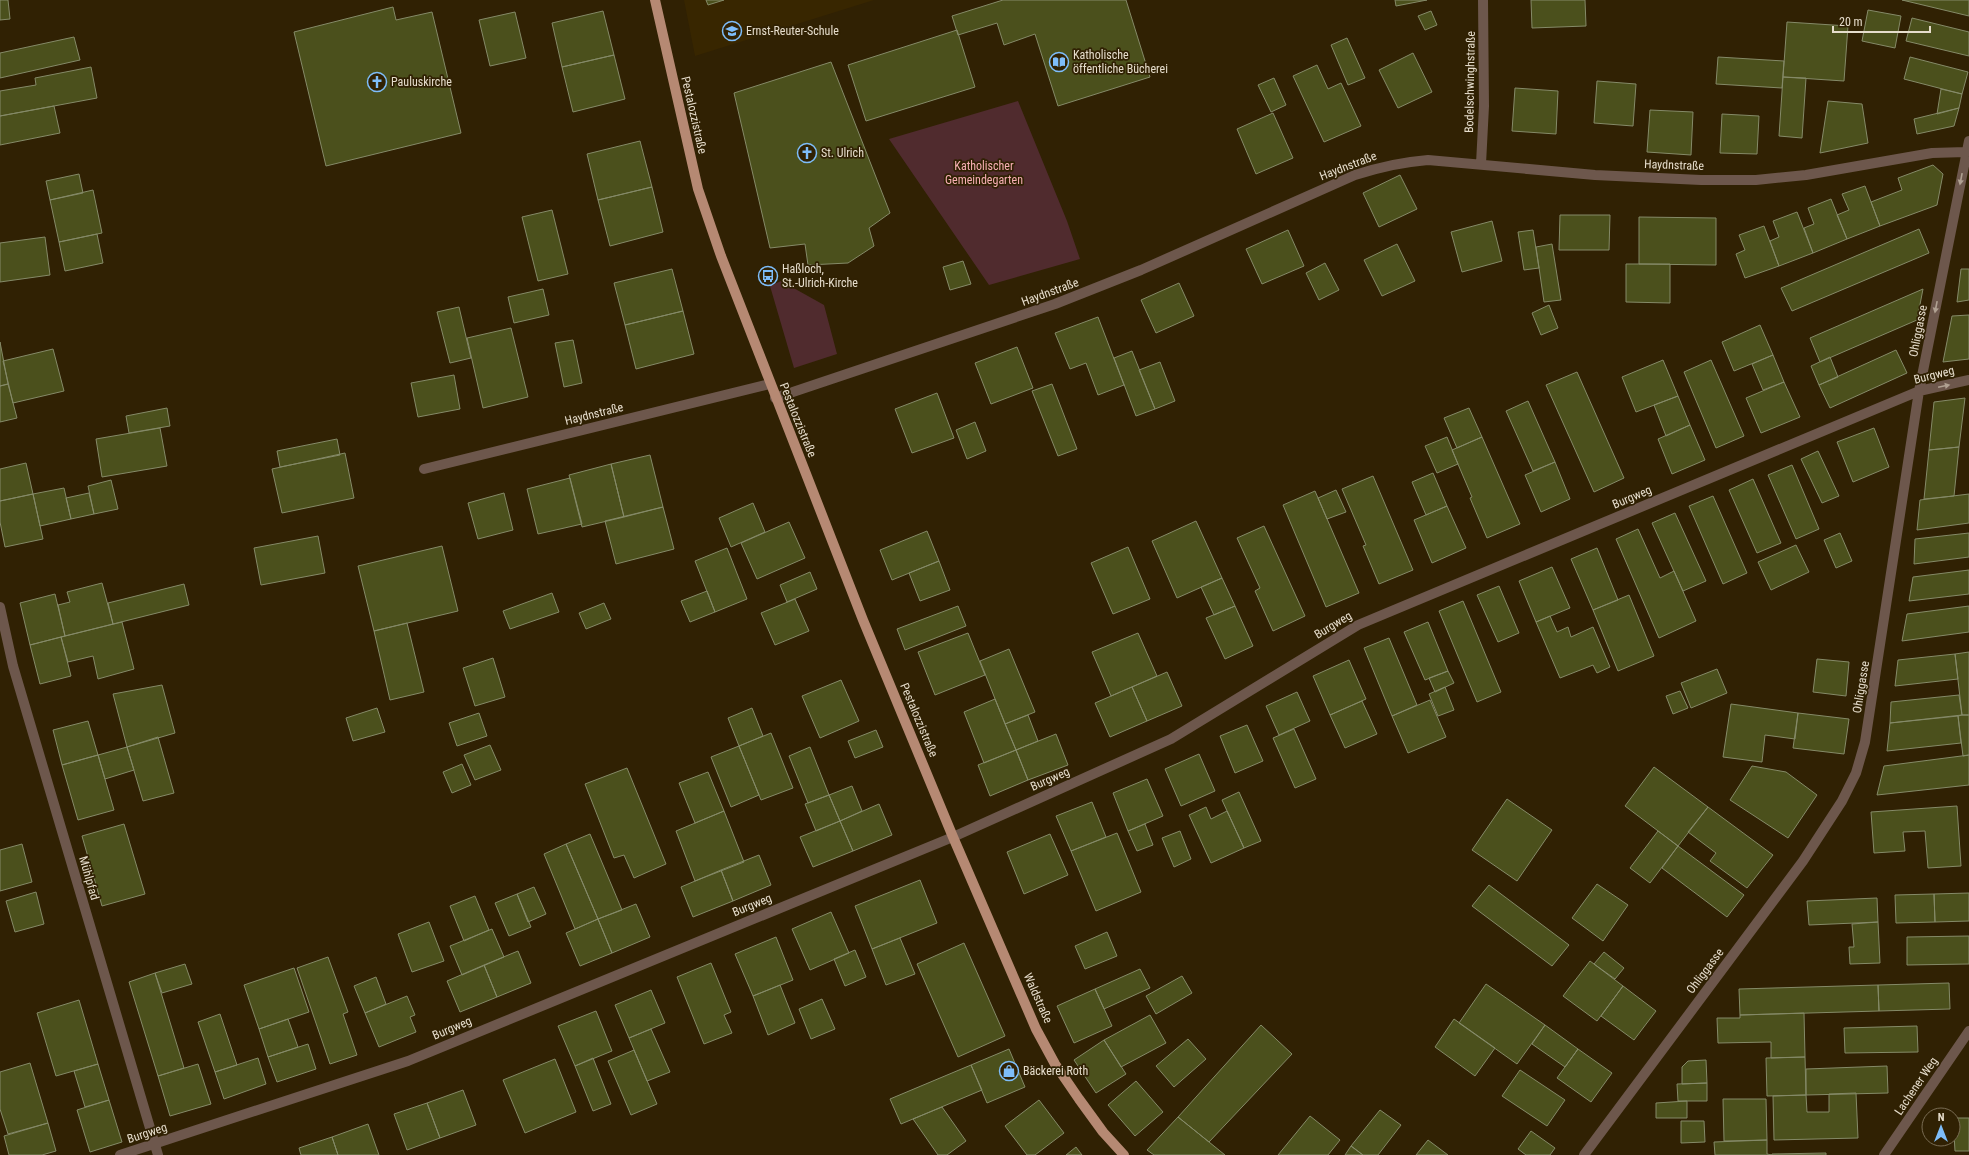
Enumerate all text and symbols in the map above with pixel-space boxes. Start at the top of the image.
scale bar [1833,8,1930,34]
text: 20 m [1839,15,1863,29]
school or university icon: Ernst-Reuter-Schule [721,20,743,42]
place label: Ernst-Reuter-Schule [746,24,839,38]
street label: Bodelschwinghstraße [1462,31,1478,133]
place label: Katholische öffentliche Bücherei [1073,48,1168,76]
library icon: Katholische öffentliche Bücherei [1048,51,1070,73]
church icon: Pauluskirche [366,71,388,93]
place label: Pauluskirche [391,75,452,89]
street label: Pestalozzistraße [678,75,710,155]
church icon: St. Ulrich [796,142,818,164]
place label: St. Ulrich [821,146,864,160]
street label: Haydnstraße [1318,149,1379,183]
street label: Haydnstraße [1644,157,1705,173]
park label: Katholischer Gemeindegarten [945,159,1023,187]
one-way arrow [1957,173,1963,185]
place label: Haßloch, St.-Ulrich-Kirche [782,262,858,290]
bus stop icon: Haßloch, St.-Ulrich-Kirche [757,265,779,287]
street label: Haydnstraße [1019,275,1081,309]
one-way arrow [1932,301,1938,313]
street label: Ohliggasse [1906,303,1930,358]
street label: Burgweg [1912,363,1956,387]
street label: Pestalozzistraße [777,381,819,460]
one-way arrow [1938,382,1950,388]
street label: Haydnstraße [563,400,625,428]
street label: Burgweg [1610,482,1654,511]
street label: Burgweg [1312,608,1354,642]
street label: Ohliggasse [1850,660,1872,714]
street label: Pestalozzistraße [897,681,941,759]
street label: Burgweg [1028,764,1072,794]
street label: Mühlpfad [76,855,102,902]
street label: Burgweg [730,891,774,919]
street label: Ohliggasse [1684,945,1727,996]
street label: Waldstraße [1021,971,1055,1026]
street label: Burgweg [430,1013,474,1042]
street label: Lachener Weg [1892,1054,1941,1118]
shop icon: Bäckerei Roth [998,1060,1020,1082]
place label: Bäckerei Roth [1023,1064,1088,1078]
north arrow [1921,1107,1961,1147]
text: N [1938,1111,1945,1124]
street label: Burgweg [125,1120,169,1146]

